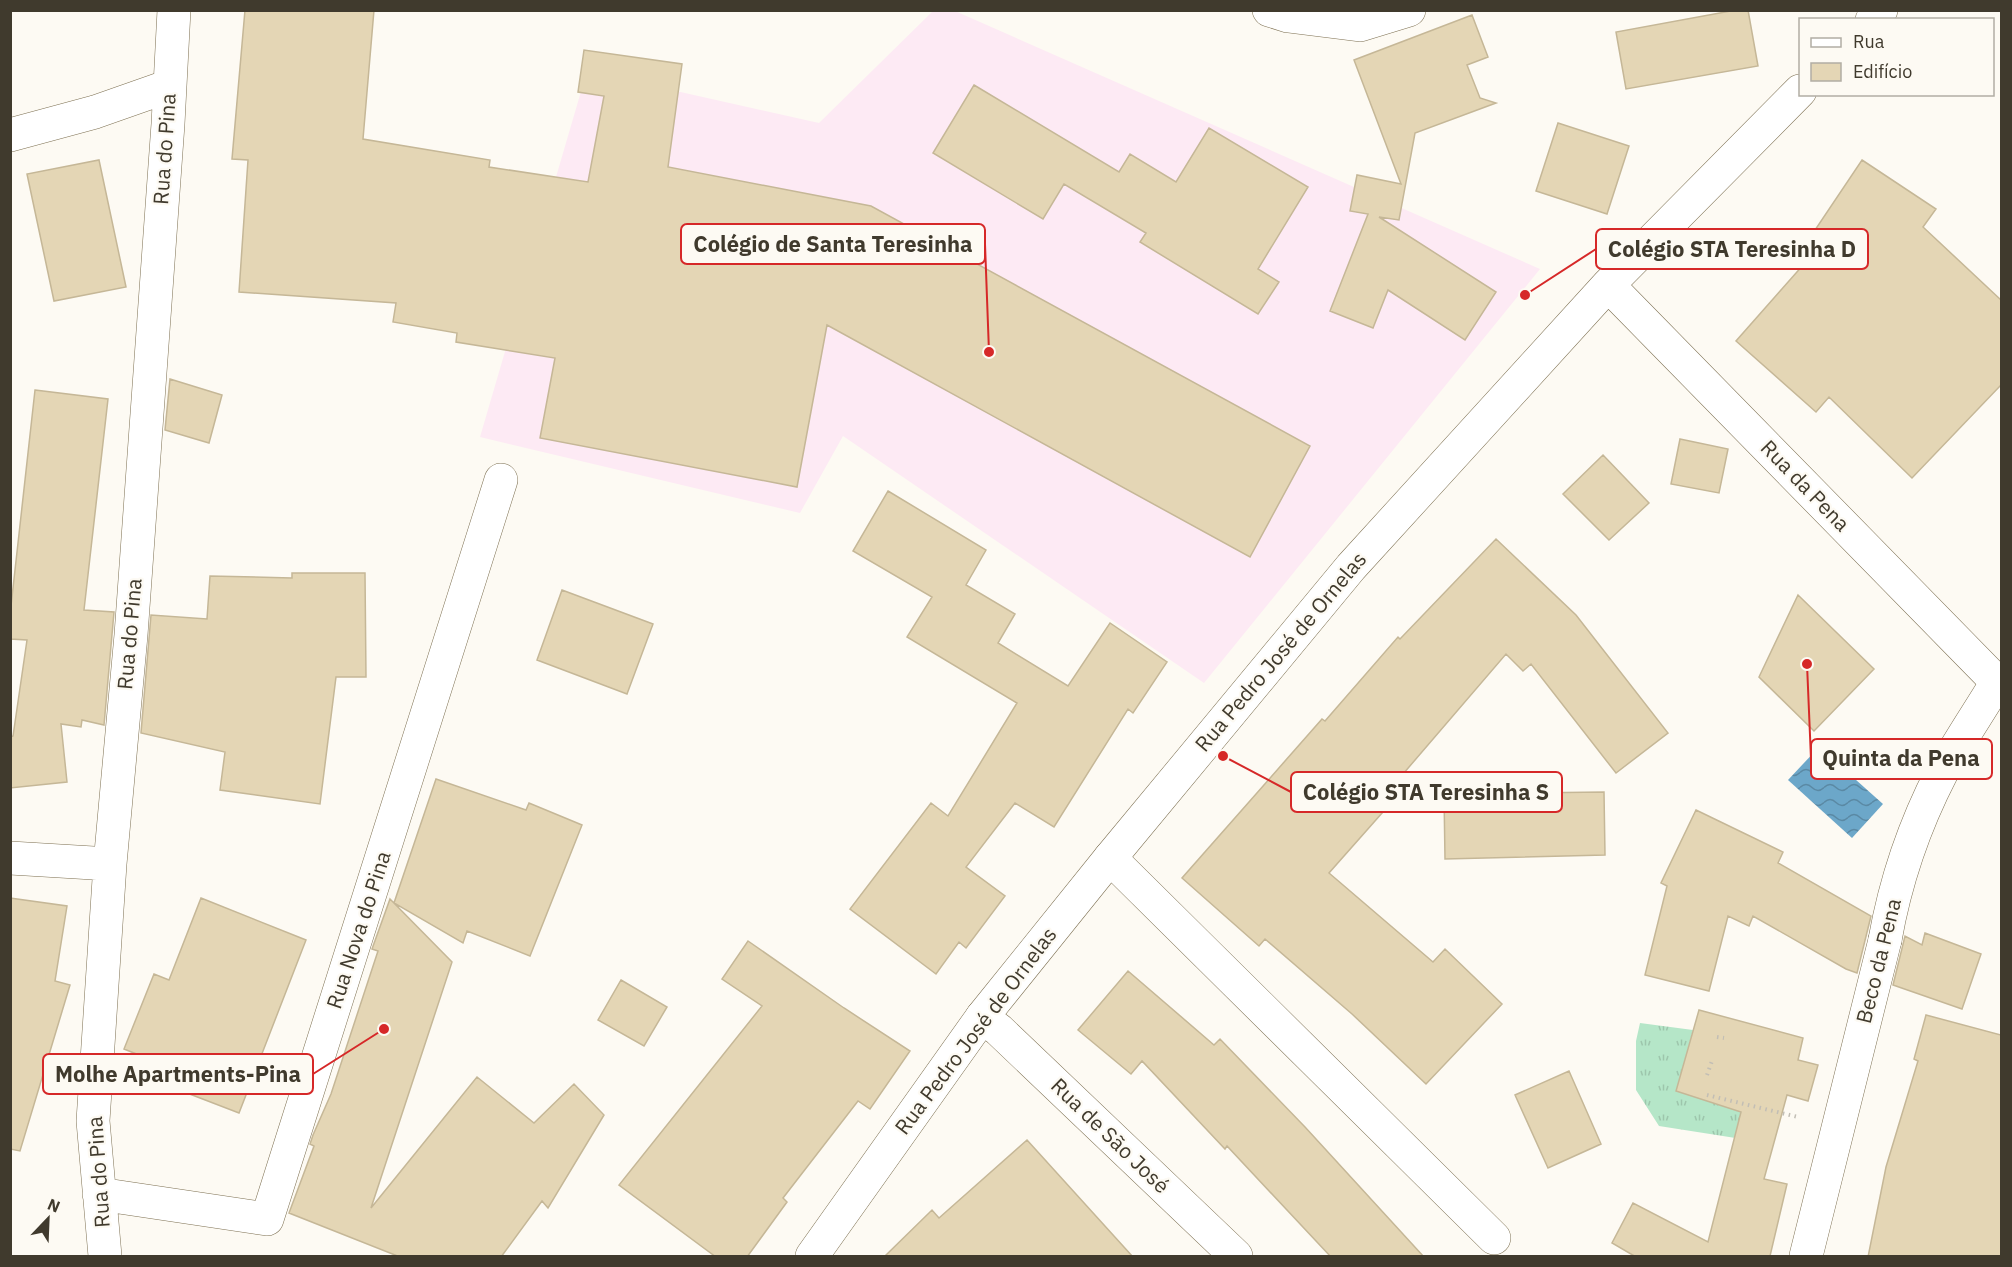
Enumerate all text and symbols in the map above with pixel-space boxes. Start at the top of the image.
legend [1799,18,1994,96]
text: Rua [1853,30,1885,53]
text: Edifício [1853,60,1912,83]
street label: Rua do Pina [146,92,182,206]
callout: Colégio de Santa Teresinha [681,224,985,264]
text: Colégio de Santa Teresinha [693,229,973,258]
callout: Colégio STA Teresinha D [1596,229,1868,269]
text: Colégio STA Teresinha D [1608,234,1856,263]
street label: Rua da Pena [1755,434,1856,537]
street label: Rua Pedro José de Ornelas [1188,545,1372,757]
street label: Rua do Pina [110,577,148,691]
callout: Quinta da Pena [1811,739,1992,779]
text: Quinta da Pena [1822,743,1980,772]
callout: Colégio STA Teresinha S [1291,772,1562,812]
text: Colégio STA Teresinha S [1303,777,1549,806]
street label: Rua Nova do Pina [319,847,397,1012]
street label: Beco da Pena [1849,895,1907,1026]
street label: Rua Pedro José de Ornelas [888,921,1062,1140]
callout: Molhe Apartments-Pina [43,1054,313,1094]
text: Molhe Apartments-Pina [55,1059,301,1088]
street label: Rua de São José [1045,1072,1176,1199]
street label: Rua do Pina [80,1115,116,1229]
north arrow [18,1189,78,1249]
text: N [45,1194,63,1217]

